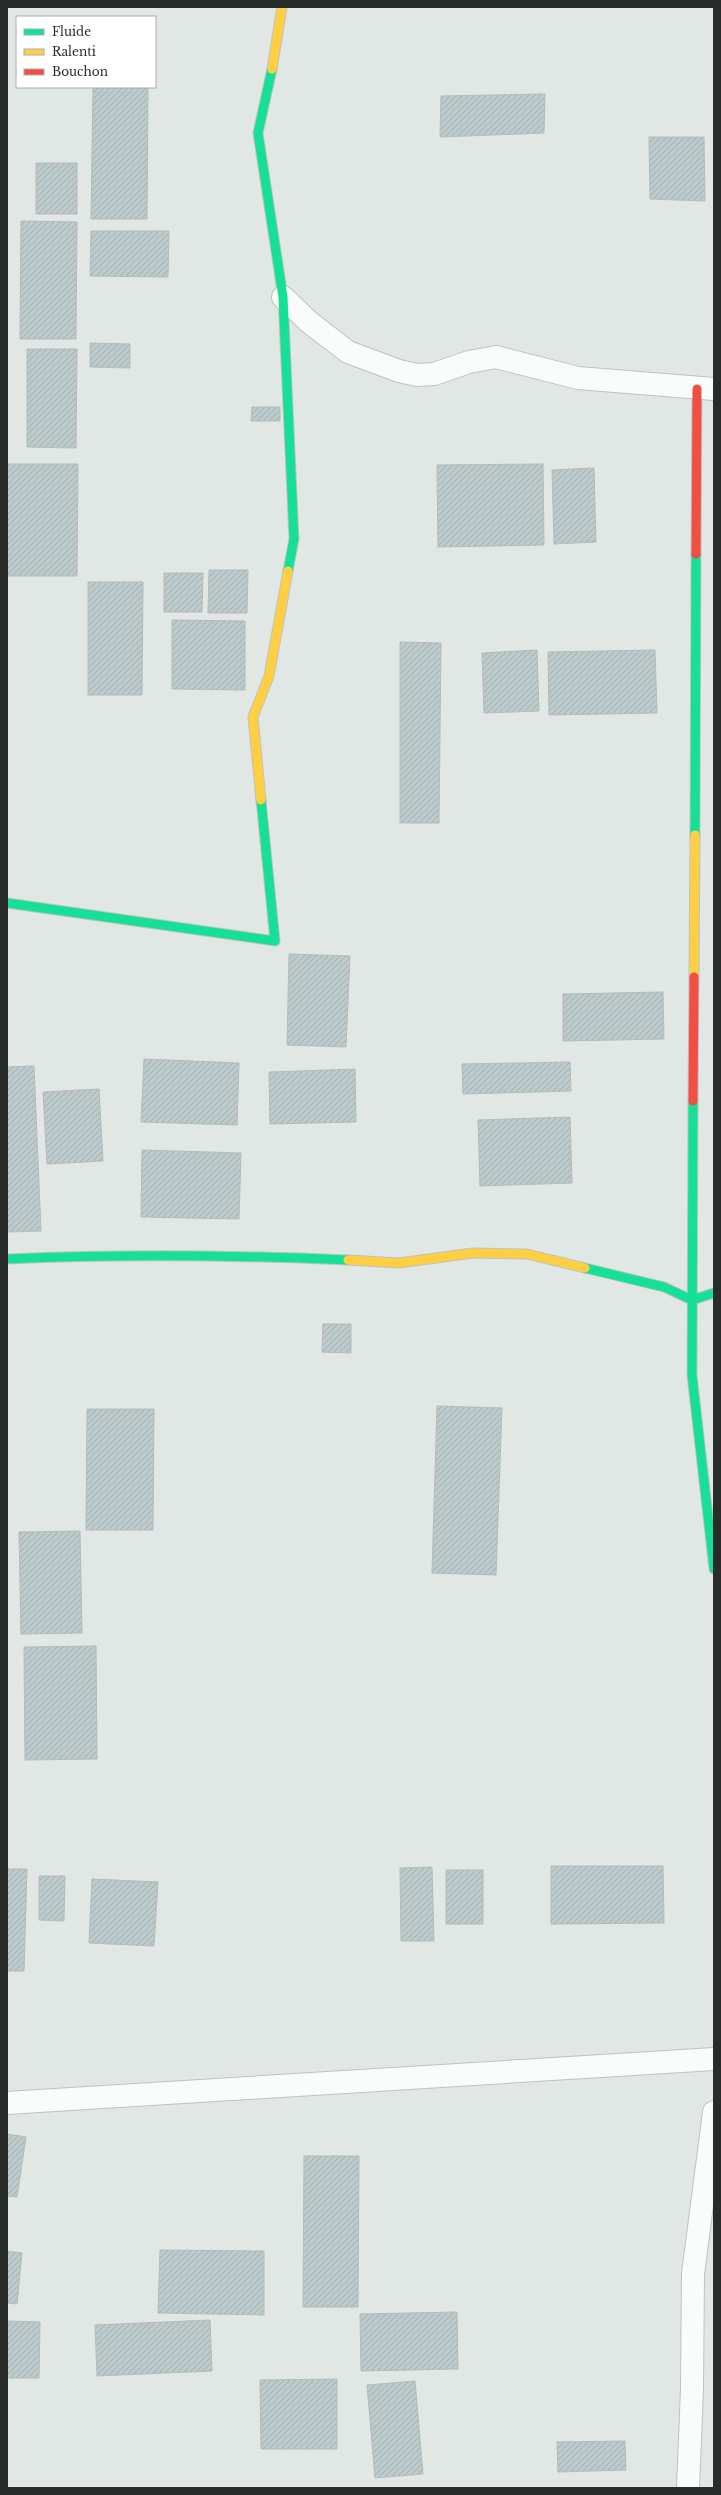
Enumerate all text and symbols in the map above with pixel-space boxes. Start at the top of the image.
legend [16,16,156,88]
text: Fluide [52,24,91,39]
text: Ralenti [52,44,96,59]
text: Bouchon [52,64,108,79]

